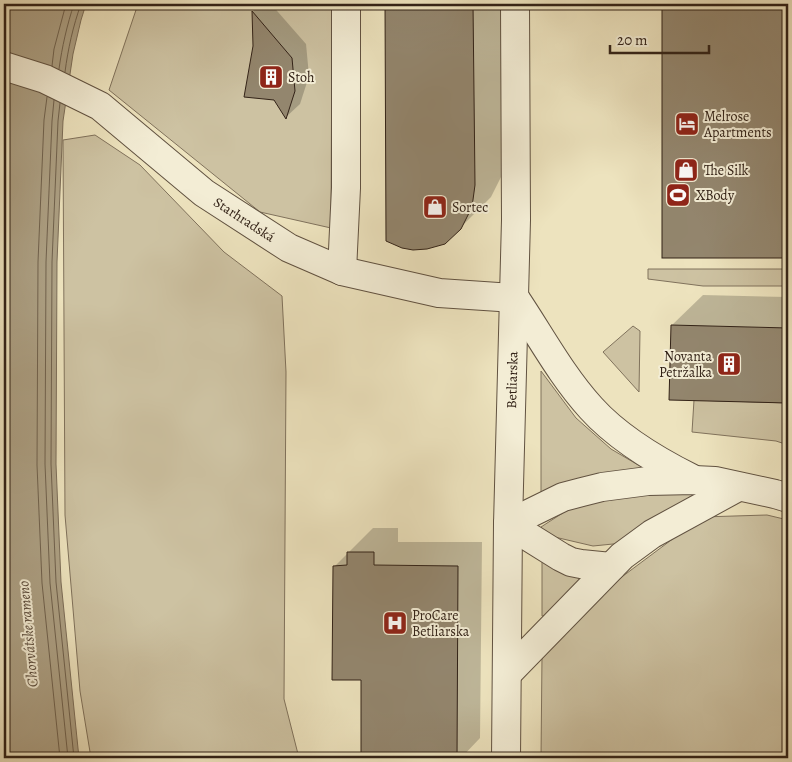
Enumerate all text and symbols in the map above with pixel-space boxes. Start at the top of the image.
scale bar [610,22,708,54]
text: 20 m [617,30,648,50]
building icon: Stoh [258,64,284,90]
place label: Stoh [288,68,315,87]
place label: Melrose Apartments [703,107,772,142]
hotel icon: Melrose Apartments [674,111,700,137]
shop icon: The Silk [673,157,699,183]
place label: The Silk [704,161,749,180]
sports icon: XBody [665,182,691,208]
place label: XBody [696,186,735,205]
street label: Starhradská [210,193,279,247]
shop icon: Sortec [422,194,448,220]
place label: Sortec [452,198,488,217]
place label: Novanta Petržalka [659,347,712,382]
street label: Betliarska [502,351,523,409]
building icon: Novanta Petržalka [716,351,742,377]
water label: Chorvátske rameno [13,580,43,688]
place label: ProCare Betliarska [412,606,470,641]
hospital icon: ProCare Betliarska [382,610,408,636]

